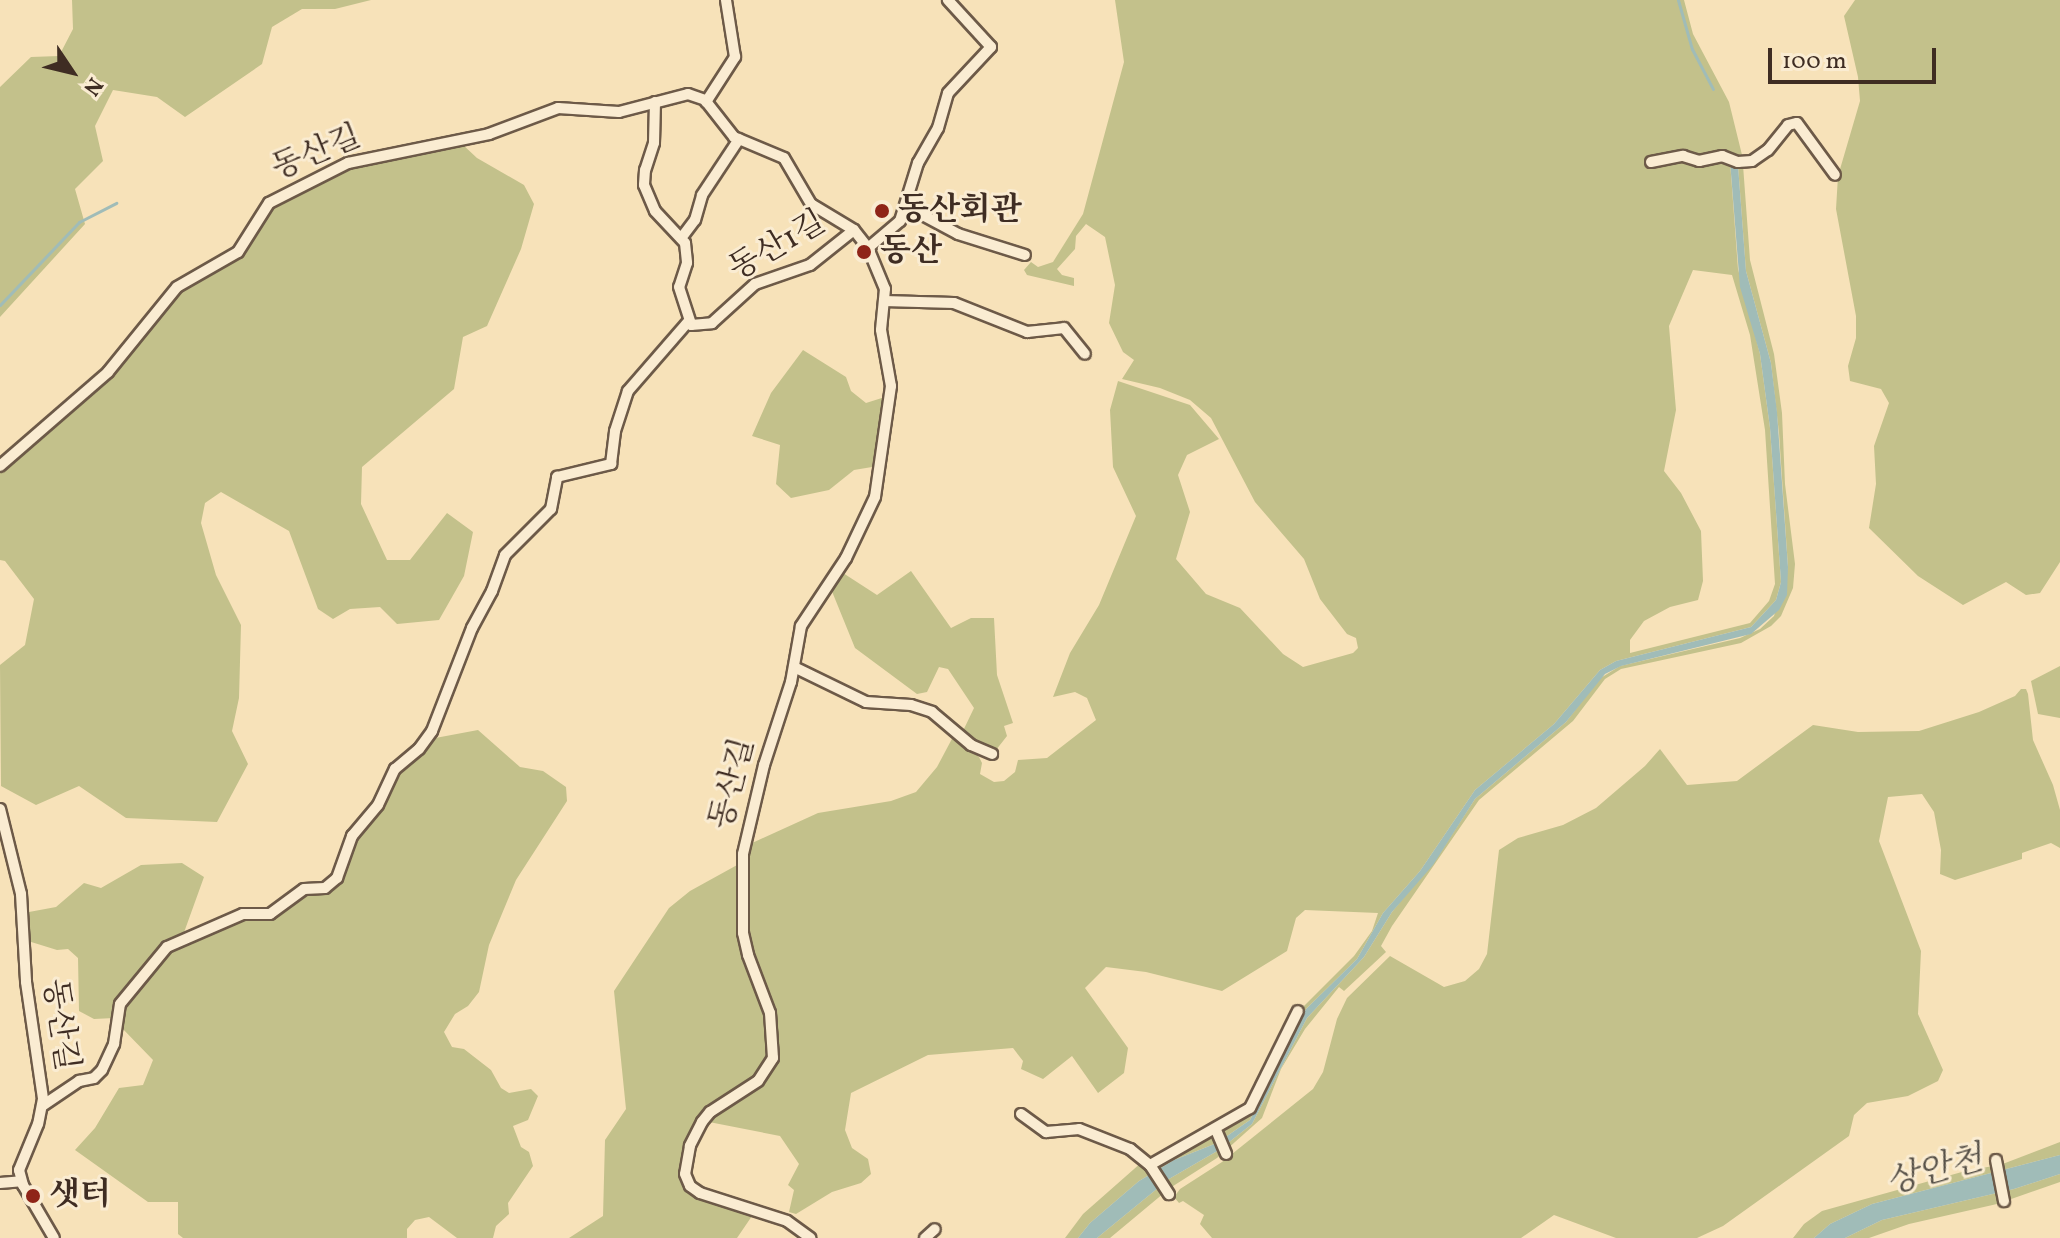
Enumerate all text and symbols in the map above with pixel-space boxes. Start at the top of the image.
north arrow [32,32,112,112]
scale bar [1772,32,1940,82]
text: 100 m [1782,45,1847,79]
text: N [75,71,109,101]
street label: 동산길 [267,119,367,189]
place label: 동산회관 [898,192,1022,230]
marker: 동산회관 [873,202,891,220]
street label: 동산1길 [723,204,833,290]
place label: 동산 [880,233,942,271]
marker: 동산 [855,243,873,261]
street label: 동산길 [703,734,765,834]
street label: 동산길 [34,976,84,1074]
water label: 상안천 [1882,1140,1988,1204]
place label: 샛터 [49,1177,111,1215]
marker: 샛터 [24,1187,42,1205]

